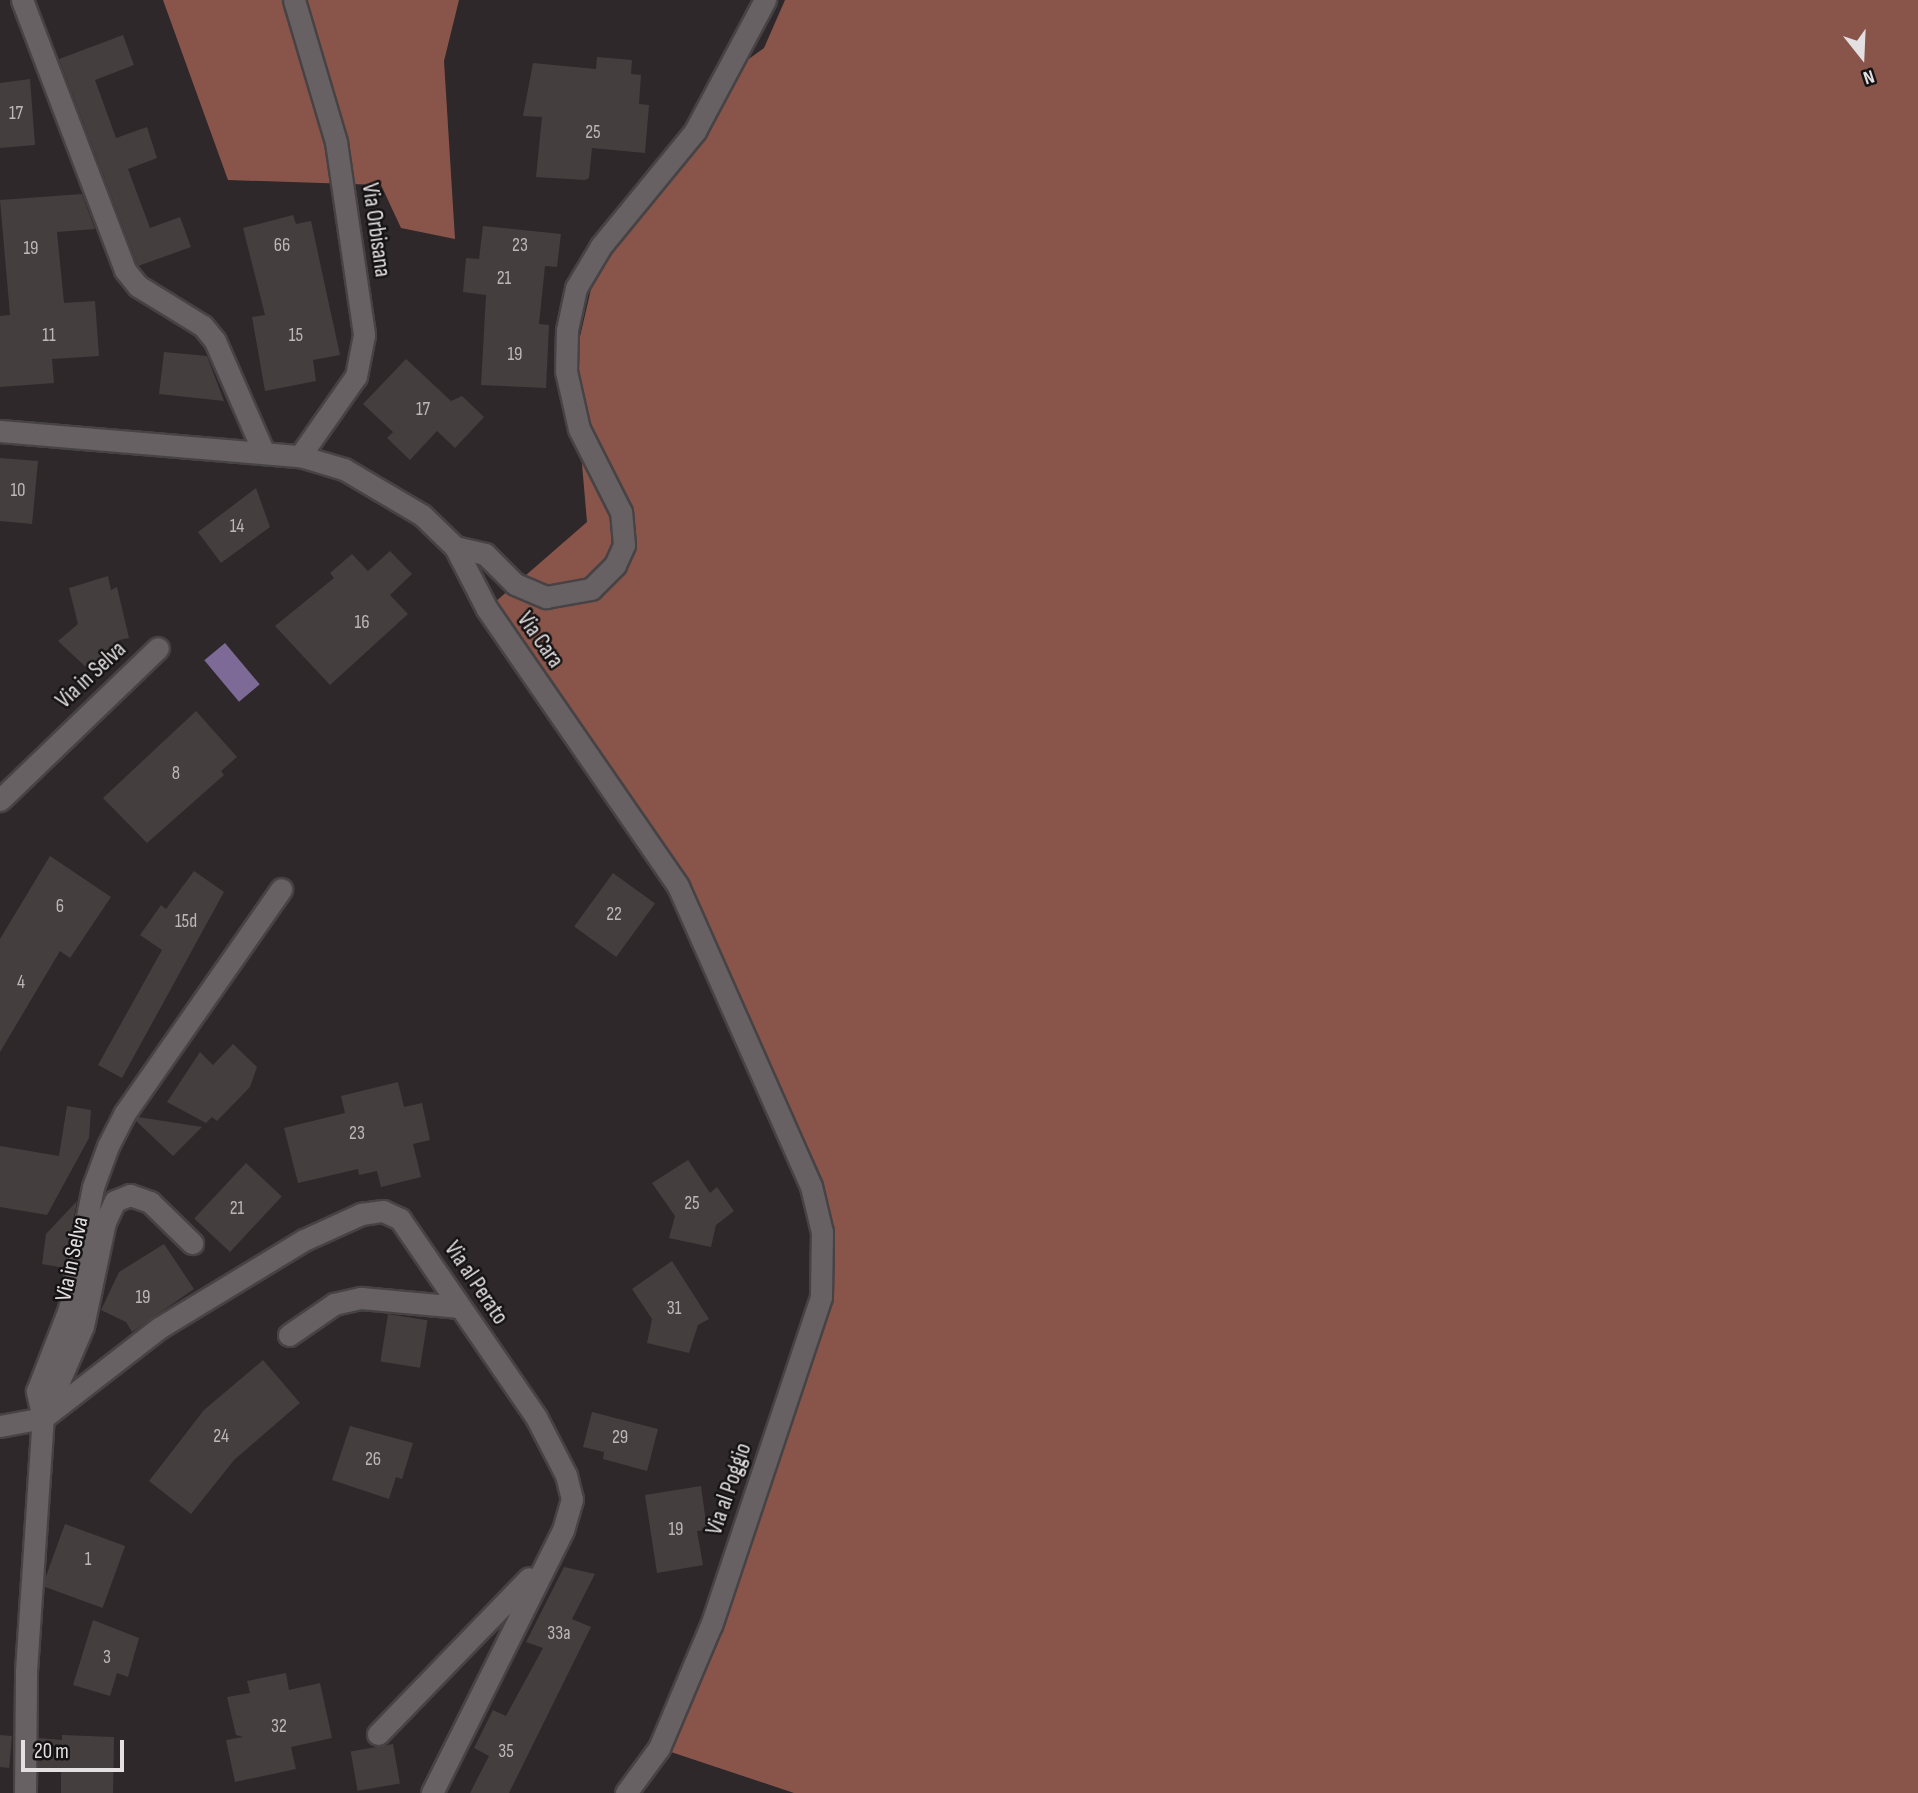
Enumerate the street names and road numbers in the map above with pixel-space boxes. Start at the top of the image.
street label: Via Orbisana [356,181,396,279]
street label: Via Cara [511,607,569,673]
street label: Via in Selva [50,636,132,714]
street label: Via in Selva [50,1214,94,1304]
street label: Via al Perato [438,1236,514,1330]
street label: Via al Poggio [700,1439,758,1539]

